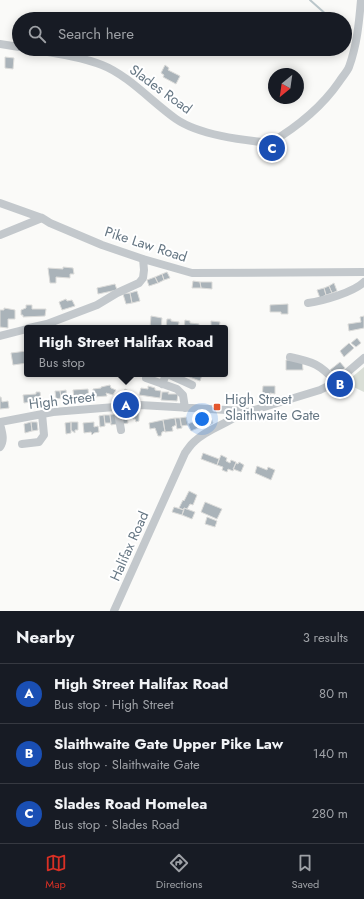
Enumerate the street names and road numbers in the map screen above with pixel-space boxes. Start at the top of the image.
street label: Slades Road [126,59,196,119]
street label: Pike Law Road [102,221,190,267]
street label: High Street [28,386,97,414]
street label: Halifax Road [105,508,153,584]

